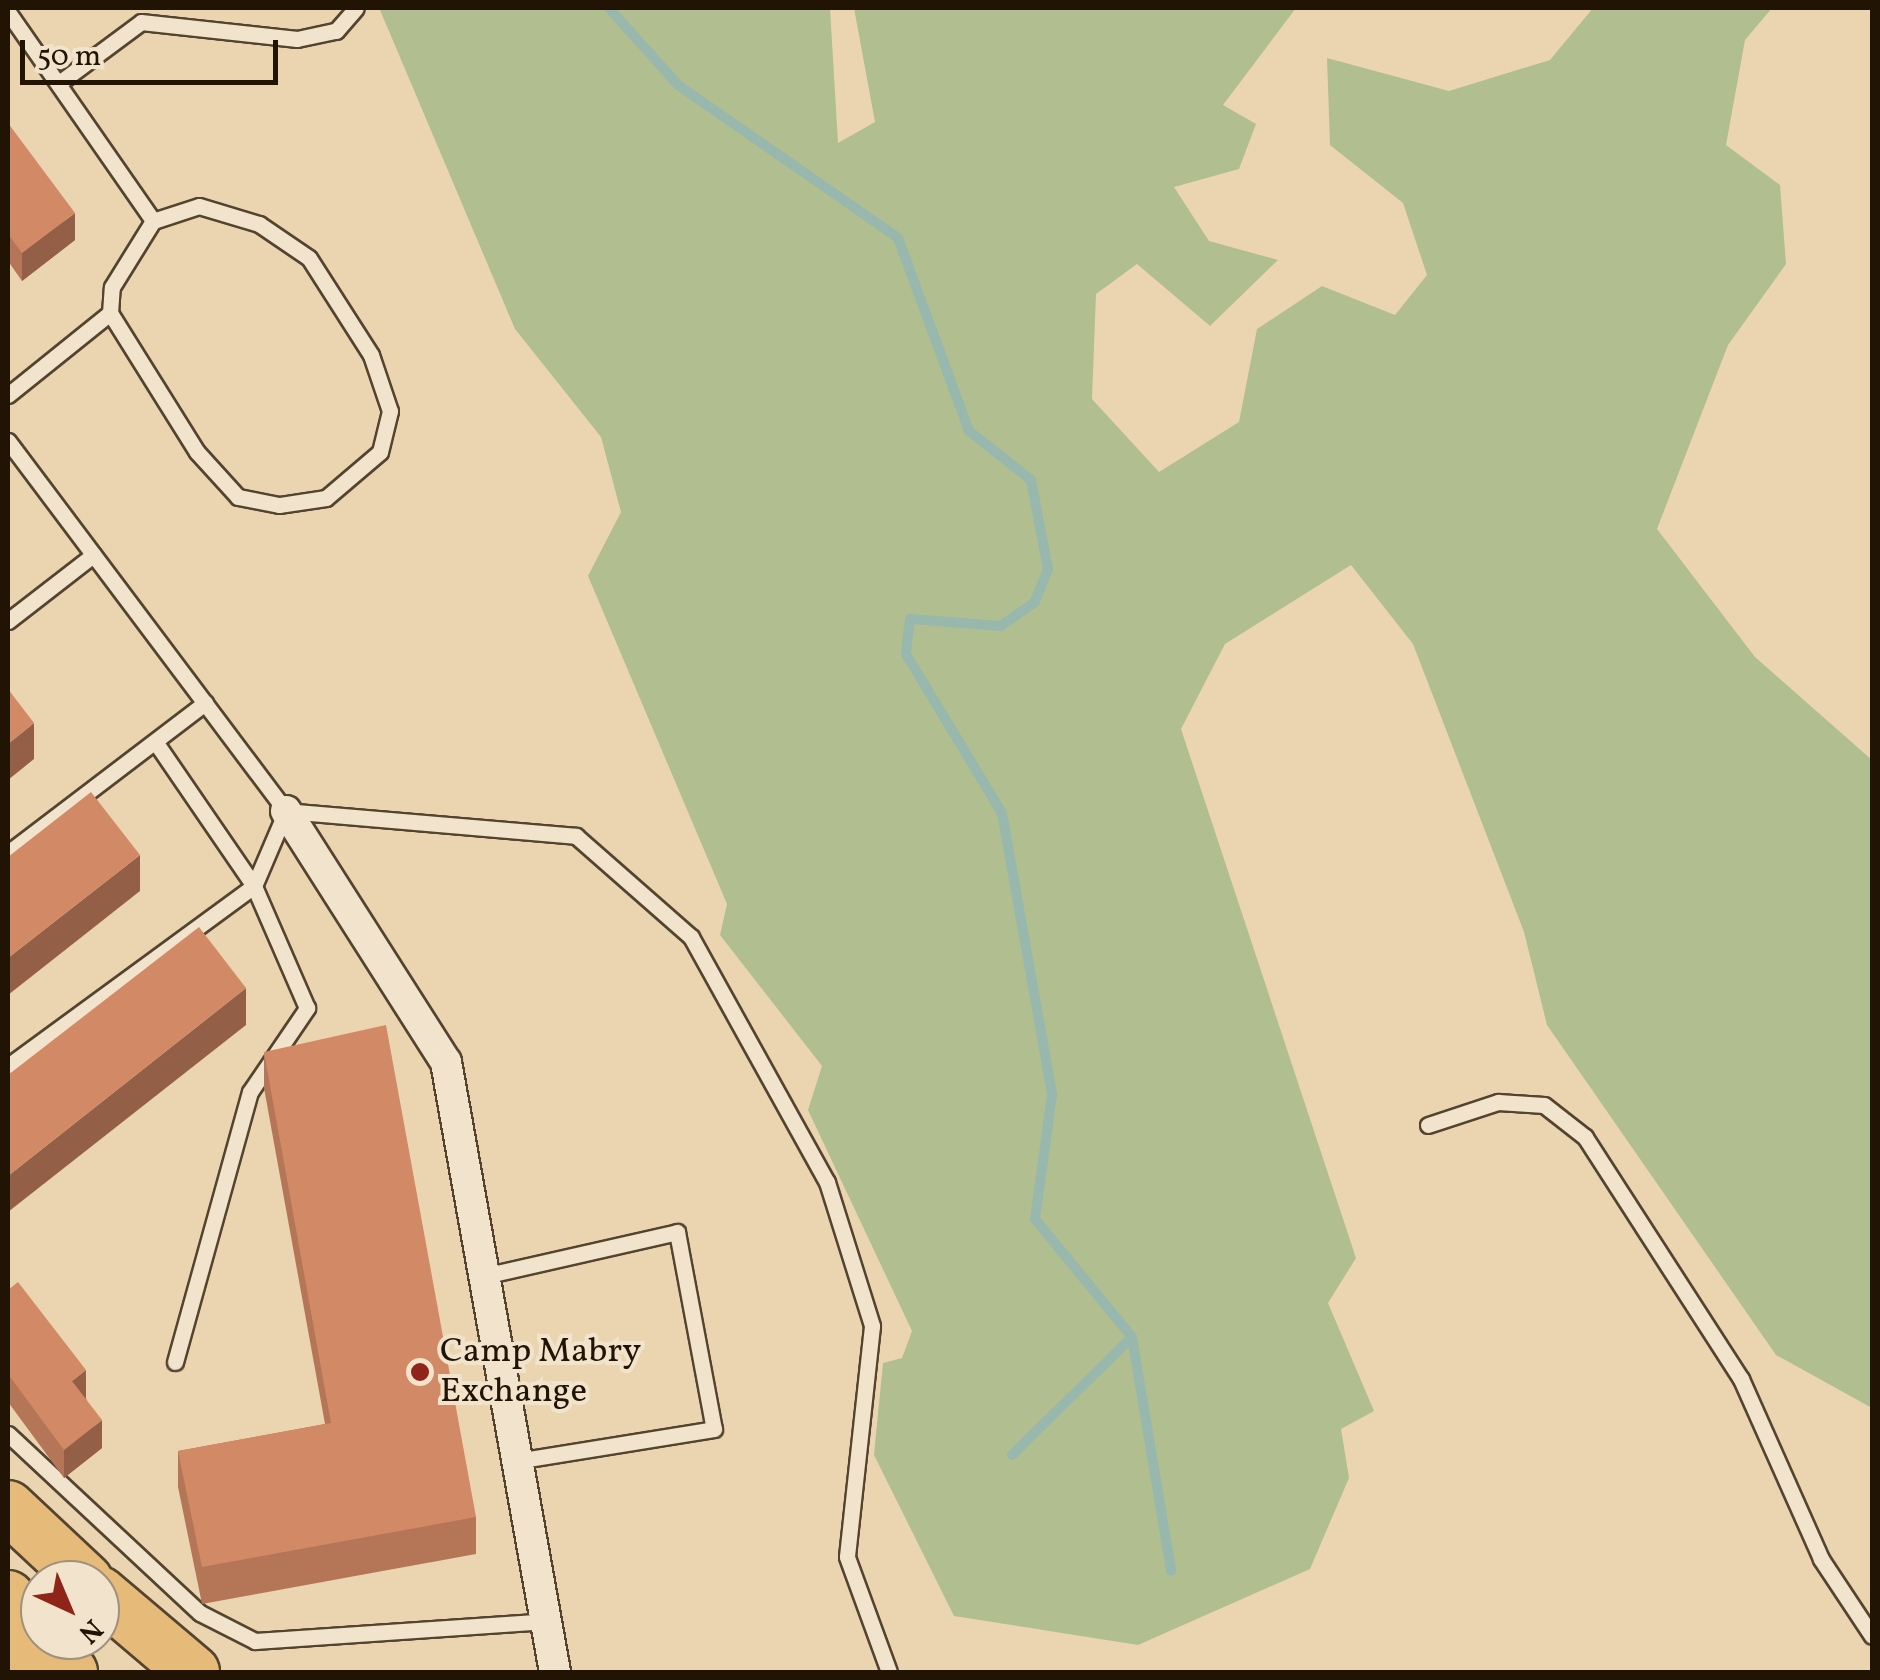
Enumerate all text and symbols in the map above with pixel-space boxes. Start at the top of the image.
scale bar [25,20,282,82]
text: 50 m [37,36,101,78]
place label: Camp Mabry Exchange [440,1331,641,1413]
marker: Camp Mabry Exchange [409,1361,431,1383]
north arrow [20,1560,120,1660]
text: N [69,1609,111,1652]

